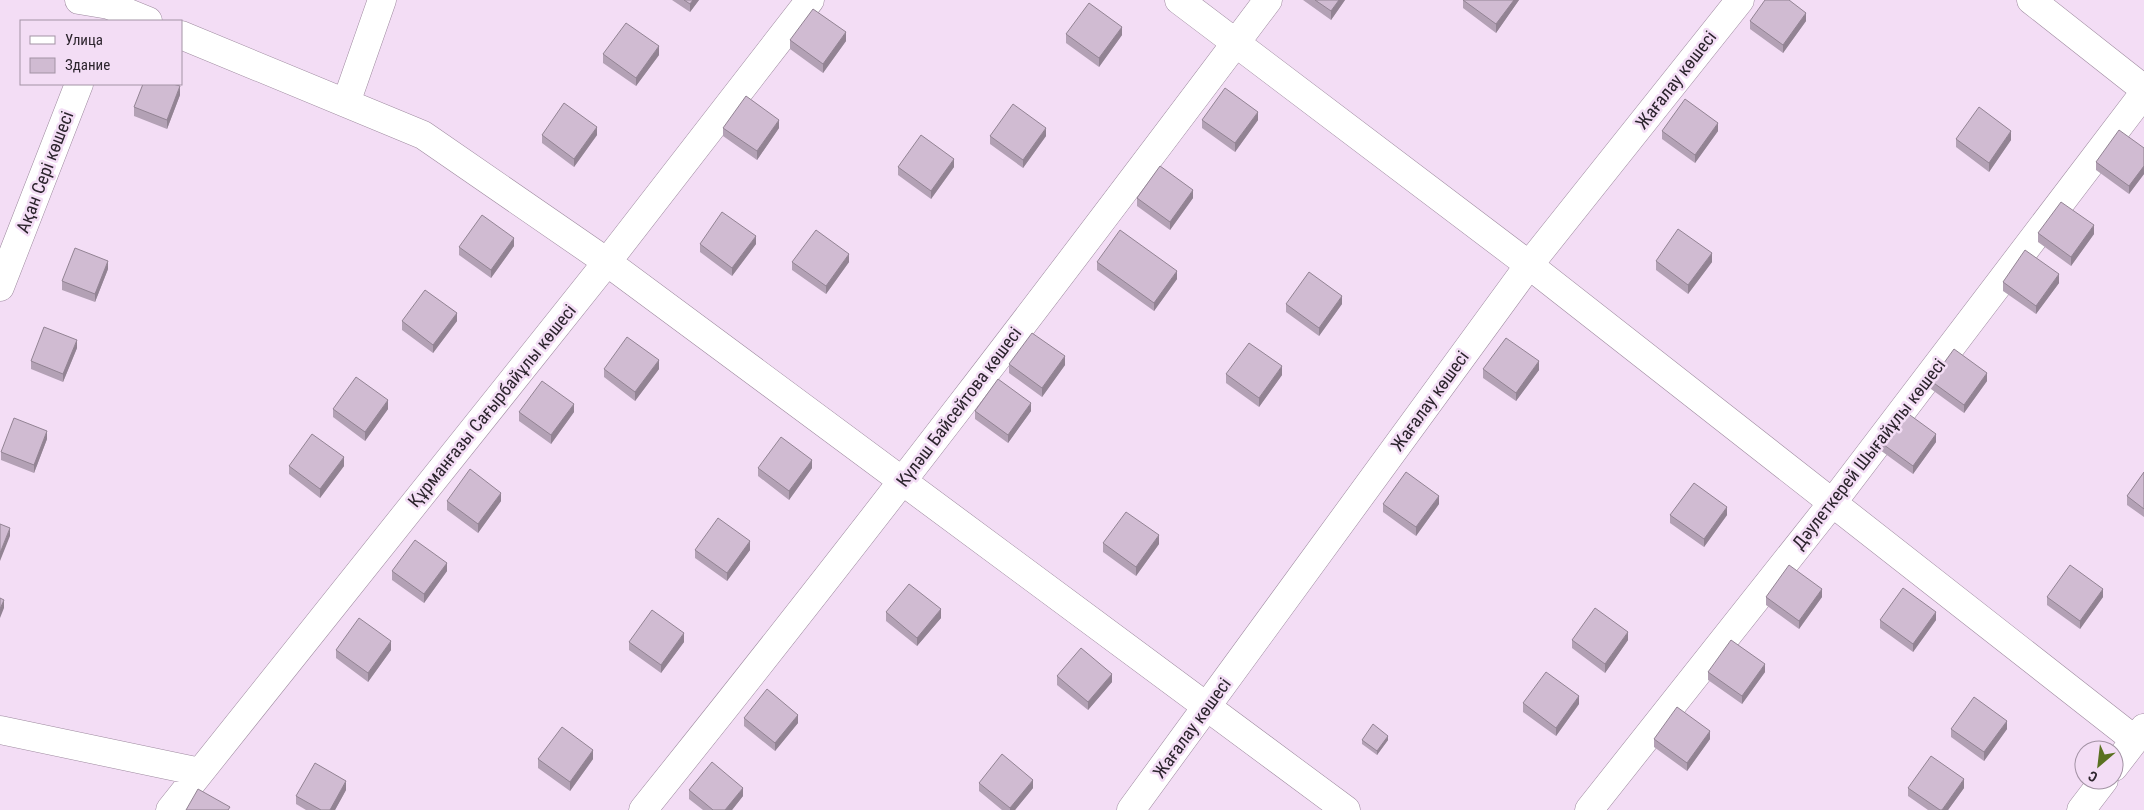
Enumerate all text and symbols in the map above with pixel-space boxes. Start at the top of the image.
legend [20,20,182,85]
street label: Жағалау көшесі [1631,27,1720,133]
text: Улица [65,31,103,49]
text: Здание [65,56,110,74]
street label: Ақан Сері көшесі [12,108,77,236]
street label: Құрманғазы Сағырбайұлы көшесі [403,300,580,511]
street label: Күләш Байсейтова көшесі [892,323,1026,491]
street label: Жағалау көшесі [1386,347,1473,455]
street label: Дәулеткерей Шығайұлы көшесі [1788,354,1950,553]
street label: Жағалау көшесі [1148,674,1235,782]
north arrow [2074,740,2124,790]
text: С [2086,768,2100,785]

